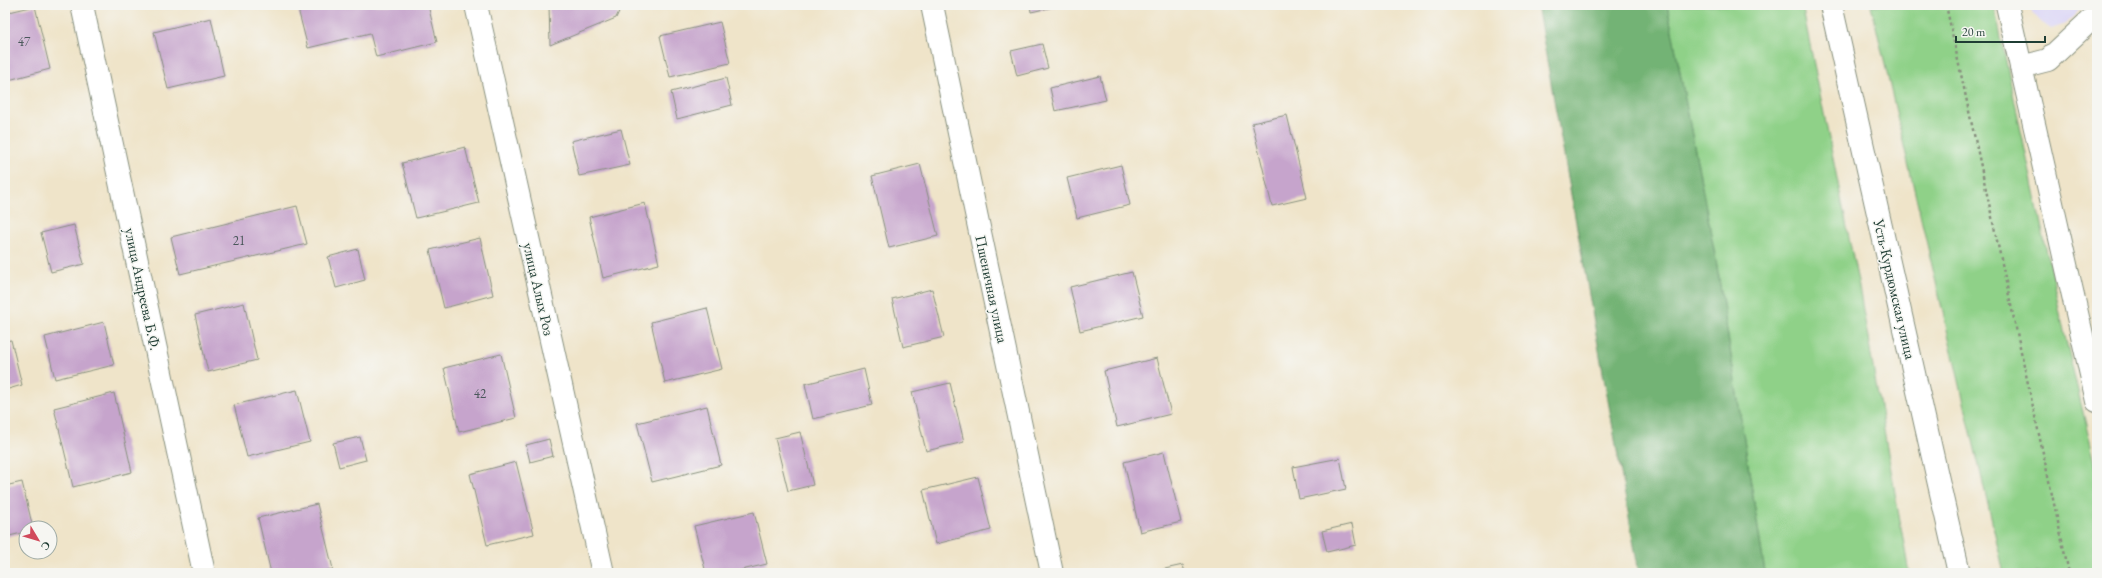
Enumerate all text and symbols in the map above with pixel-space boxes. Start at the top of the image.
scale bar [1956,18,2045,44]
text: 20 m [1962,24,1986,40]
house number: 47 [18,33,31,50]
street label: Усть-Курдюмская улица [1869,216,1920,361]
street label: улица Андреева Б.Ф. [121,226,165,352]
house number: 21 [233,232,245,249]
street label: Пшеничная улица [971,233,1013,345]
street label: улица Алых Роз [519,241,559,338]
house number: 42 [474,385,487,402]
north arrow [18,520,58,560]
text: С [38,539,54,554]

